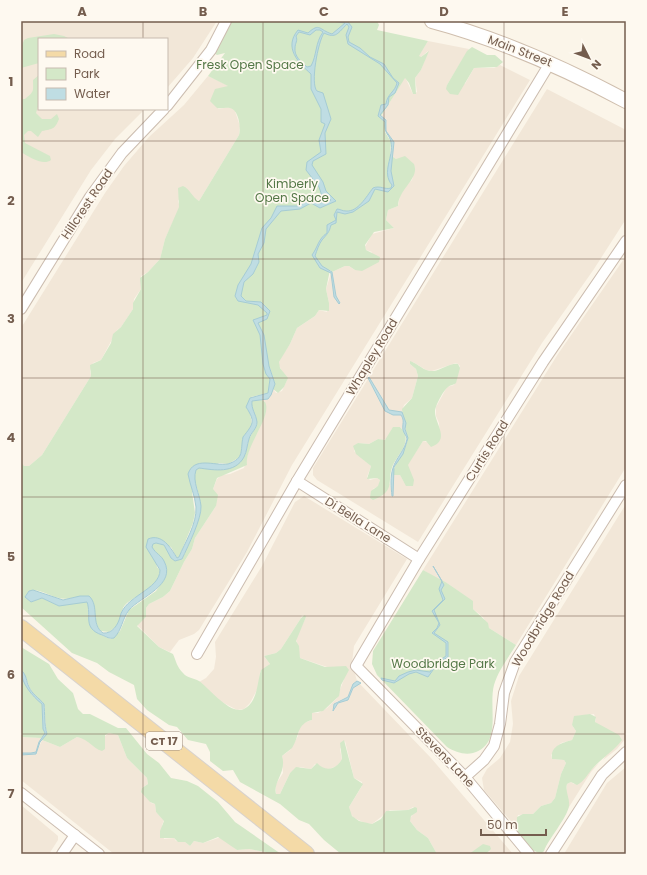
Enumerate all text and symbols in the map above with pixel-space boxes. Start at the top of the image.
text: A [77,2,87,21]
text: B [199,2,208,21]
text: C [319,2,329,21]
text: D [439,2,449,21]
text: E [561,2,569,21]
street label: Main Street [486,31,555,71]
legend [38,38,168,110]
north arrow [569,38,609,78]
text: Road [74,45,105,62]
park label: Fresk Open Space [196,56,304,73]
text: N [588,56,605,73]
text: Park [74,65,101,82]
text: 1 [9,72,13,91]
text: Water [74,85,111,102]
street label: Hillcrest Road [57,165,116,242]
park label: Kimberly Open Space [255,175,329,206]
text: 2 [7,191,15,210]
text: 3 [7,309,15,328]
street label: Whapley Road [342,315,401,398]
street label: Curtis Road [461,417,512,485]
text: 4 [7,428,16,447]
street label: Di Bella Lane [322,492,395,547]
text: 5 [7,547,15,566]
street label: Woodbridge Road [507,568,578,670]
park label: Woodbridge Park [391,655,495,672]
text: 6 [7,665,15,684]
street label: Stevens Lane [412,722,479,791]
road number: CT 17 [146,732,182,750]
text: 7 [8,784,15,803]
scale bar [481,811,546,837]
text: 50 m [487,816,518,833]

